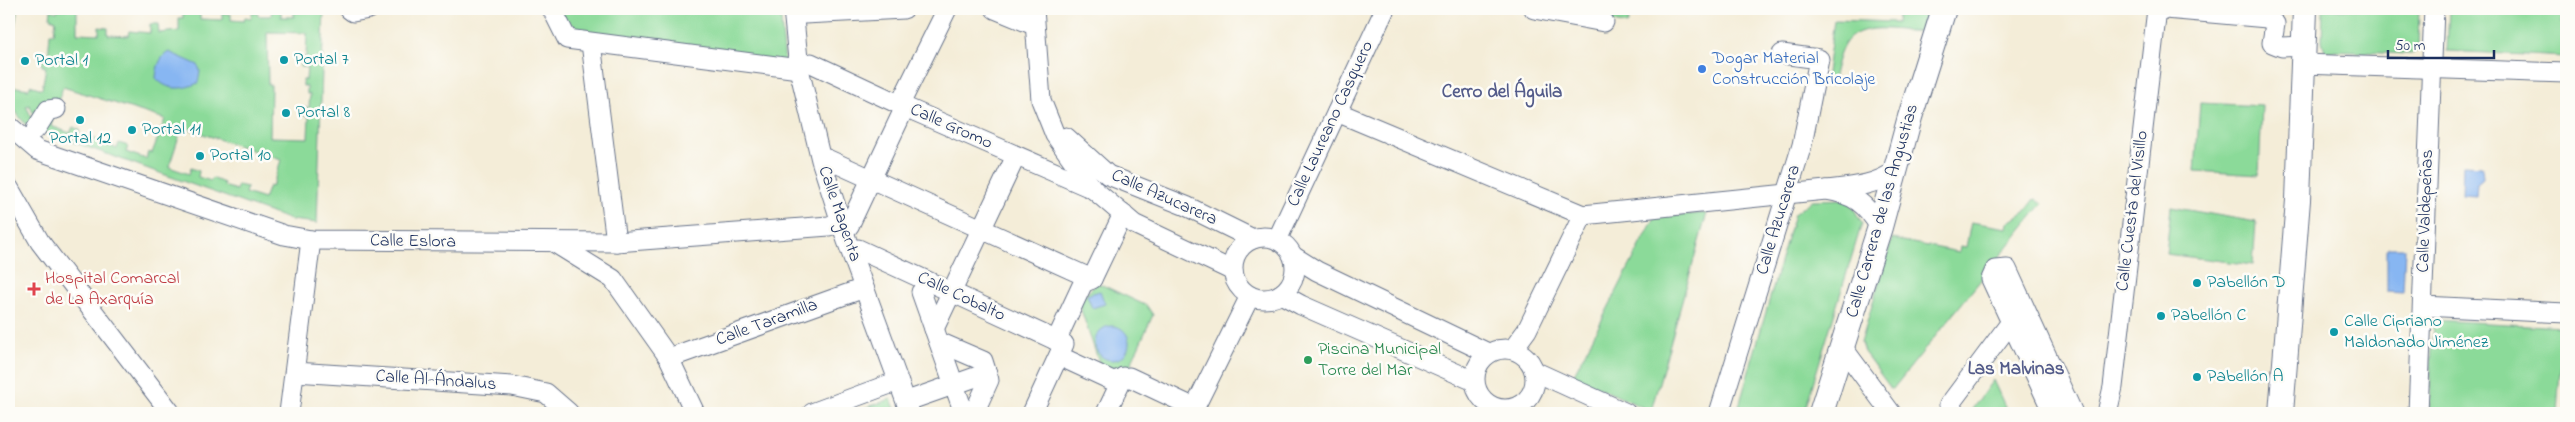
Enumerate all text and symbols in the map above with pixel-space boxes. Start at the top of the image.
scale bar [2388,28,2494,60]
text: 50 m [2395,35,2426,57]
street label: Calle Laureano Casquero [1281,37,1381,211]
place label: Dogar Material Construcción Bricolaje [1711,46,1876,93]
place label: Portal 7 [294,47,350,73]
place label: Portal 1 [35,48,89,74]
marker: Portal 7 [278,54,290,66]
marker: Portal 1 [19,55,31,67]
marker: Dogar Material Construcción Bricolaje [1696,63,1708,75]
district label: Cerro del Águila [1442,78,1562,108]
street label: Calle Gromo [906,97,996,157]
place label: Portal 8 [296,100,351,126]
street label: Calle Carrera de las Angustias [1840,101,1927,321]
marker: Portal 8 [280,107,292,119]
marker: Portal 12 [74,114,86,126]
place label: Portal 11 [142,117,201,143]
marker: Portal 11 [126,124,138,136]
place label: Portal 12 [49,126,111,152]
street label: Calle Cuesta del Visillo [2110,129,2156,293]
place label: Portal 10 [210,143,271,169]
street label: Calle Valdepeñas [2411,149,2441,273]
marker: Portal 10 [194,150,206,162]
street label: Calle Azucarera [1750,162,1808,278]
street label: Calle Magenta [810,163,868,266]
street label: Calle Azucarera [1107,163,1221,233]
street label: Calle Eslora [370,228,456,256]
street label: Calle Cobalto [913,265,1009,329]
place label: Hospital Comarcal de La Axarquía [45,266,180,313]
place label: Pabellón D [2207,270,2286,296]
marker: Pabellón D [2191,277,2203,289]
marker: Hospital Comarcal de La Axarquía [27,282,41,296]
street label: Calle Taramilla [713,293,821,353]
place label: Pabellón C [2171,303,2246,329]
place label: Calle Cipriano Maldonado Jiménez [2344,309,2489,356]
marker: Pabellón C [2155,310,2167,322]
marker: Calle Cipriano Maldonado Jiménez [2328,326,2340,338]
place label: Piscina Municipal Torre del Mar [1318,337,1441,384]
marker: Piscina Municipal Torre del Mar [1302,354,1314,366]
district label: Las Malvinas [1968,356,2065,383]
street label: Calle Al-Ándalus [375,364,497,398]
place label: Pabellón A [2207,364,2284,390]
marker: Pabellón A [2191,371,2203,383]

